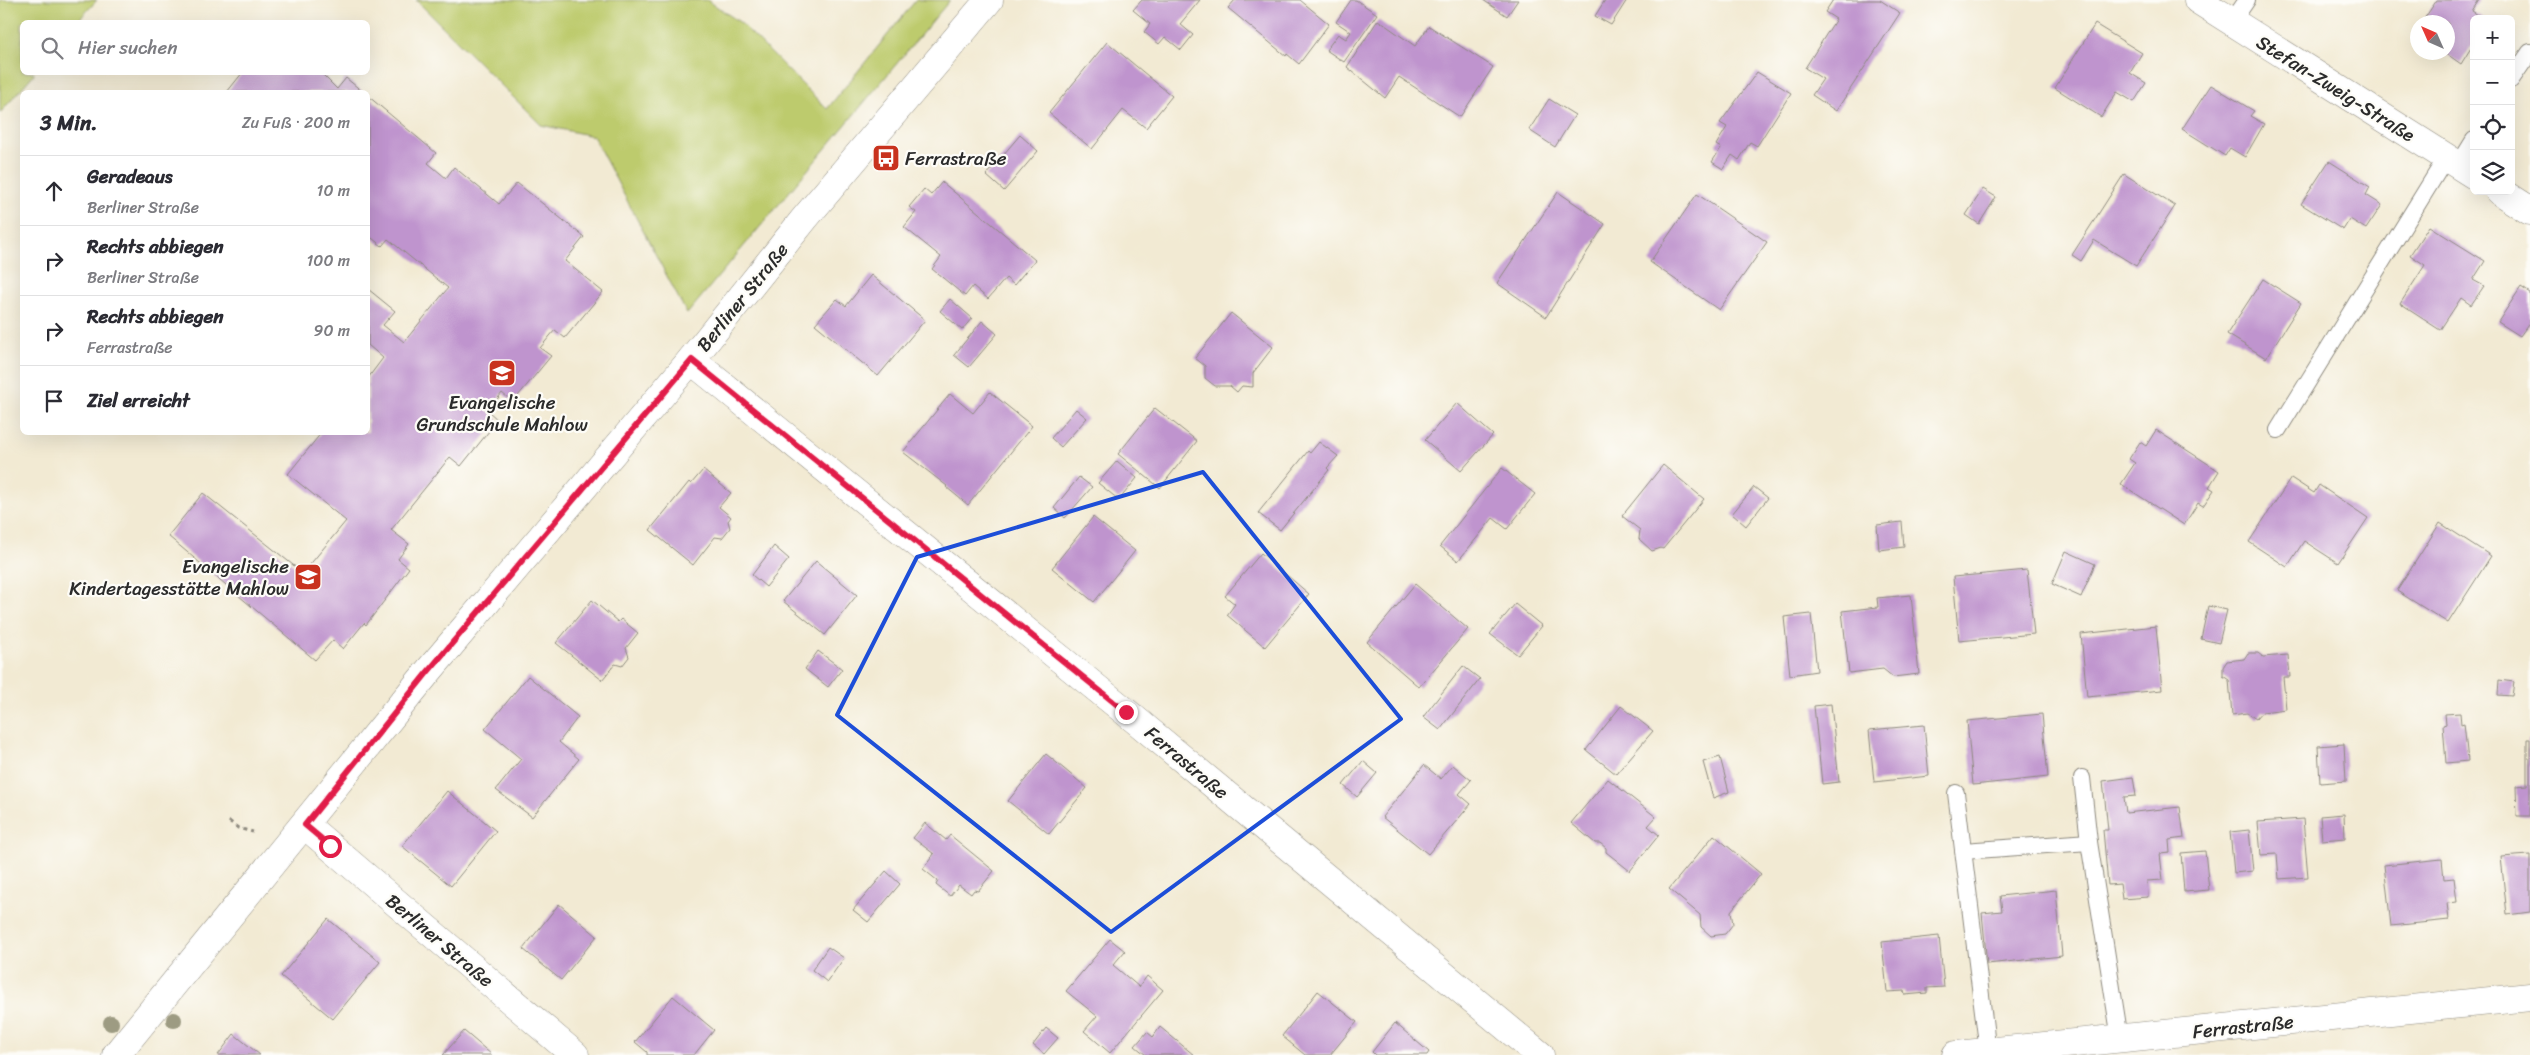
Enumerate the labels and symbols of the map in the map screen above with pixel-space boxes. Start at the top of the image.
north arrow [2410,15,2455,60]
street label: Stefan-Zweig-Straße [2250,26,2422,151]
place label: Ferrastraße [905,142,1007,175]
bus stop icon: Ferrastraße [871,143,901,173]
street label: Berliner Straße [688,235,797,359]
school or university icon: Evangelische Grundschule Mahlow [487,358,517,388]
place label: Evangelische Grundschule Mahlow [416,386,588,441]
place label: Evangelische Kindertagesstätte Mahlow [69,550,289,605]
school or university icon: Evangelische Kindertagesstätte Mahlow [293,562,323,592]
route end [1115,701,1138,724]
street label: Ferrastraße [1137,717,1236,808]
route start [319,835,342,858]
street label: Berliner Straße [378,885,501,996]
street label: Ferrastraße [2191,1005,2295,1048]

